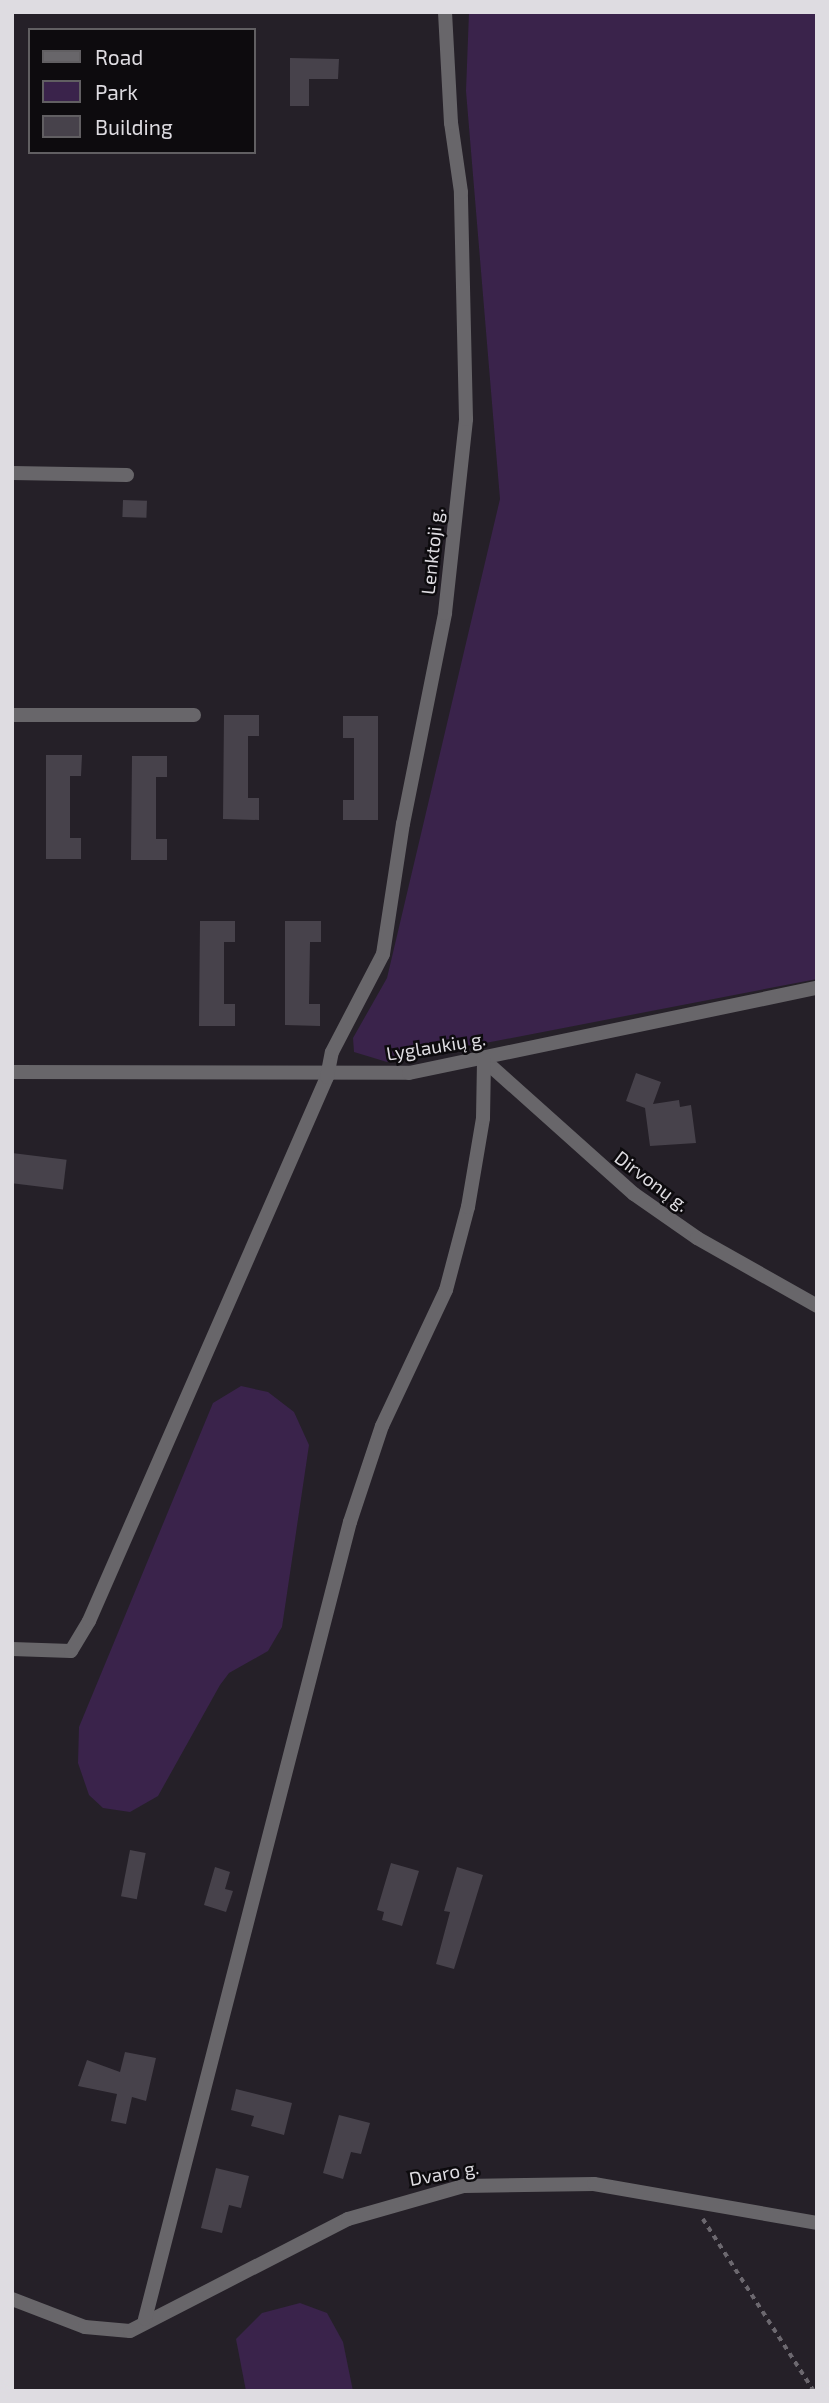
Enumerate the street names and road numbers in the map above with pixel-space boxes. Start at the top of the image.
street label: Lenktoji g. [416,506,448,596]
street label: Lyglaukių g. [385,1027,487,1065]
street label: Dirvonų g. [610,1146,694,1216]
street label: Dvaro g. [407,2156,481,2190]

